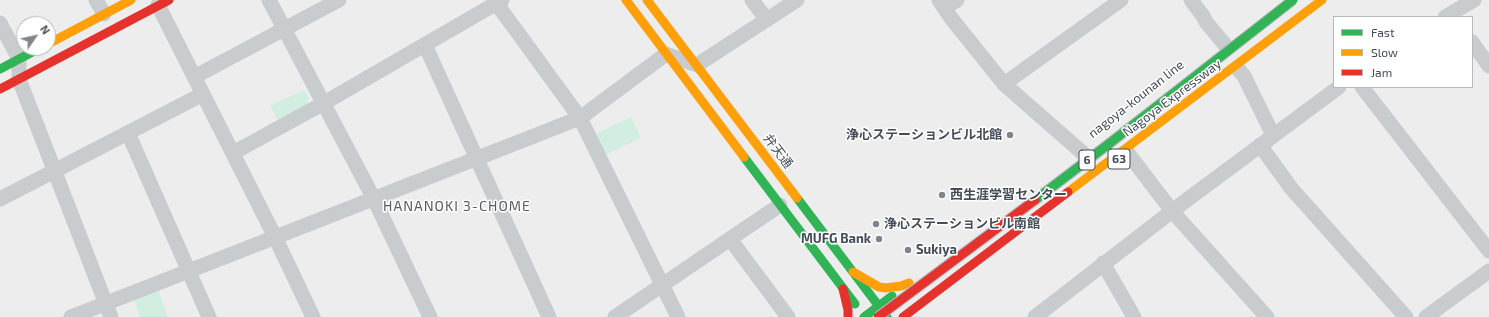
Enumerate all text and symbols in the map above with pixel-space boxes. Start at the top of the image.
north arrow [16,16,56,56]
legend [1333,16,1473,88]
text: N [38,23,53,36]
text: Fast [1371,25,1394,39]
text: Slow [1371,45,1398,59]
street label: Nagoya Expressway [1120,56,1224,140]
street label: nagoya-kounan line [1085,57,1187,141]
text: Jam [1371,65,1392,79]
place label: 浄心ステーションビル北館 [846,127,1002,143]
marker: 浄心ステーションビル北館 [1005,130,1015,140]
street label: 弁天通 [760,131,796,171]
road number: 63 [1108,149,1130,169]
road number: 6 [1079,150,1095,170]
place label: 西生涯学習センター [950,187,1067,203]
marker: 西生涯学習センター [937,190,947,200]
district label: HANANOKI 3-CHOME [383,198,531,214]
place label: 浄心ステーションビル南館 [884,216,1040,232]
marker: 浄心ステーションビル南館 [871,219,881,229]
place label: MUFG Bank [801,231,871,247]
marker: MUFG Bank [874,234,884,244]
place label: Sukiya [916,242,957,258]
marker: Sukiya [903,245,913,255]

